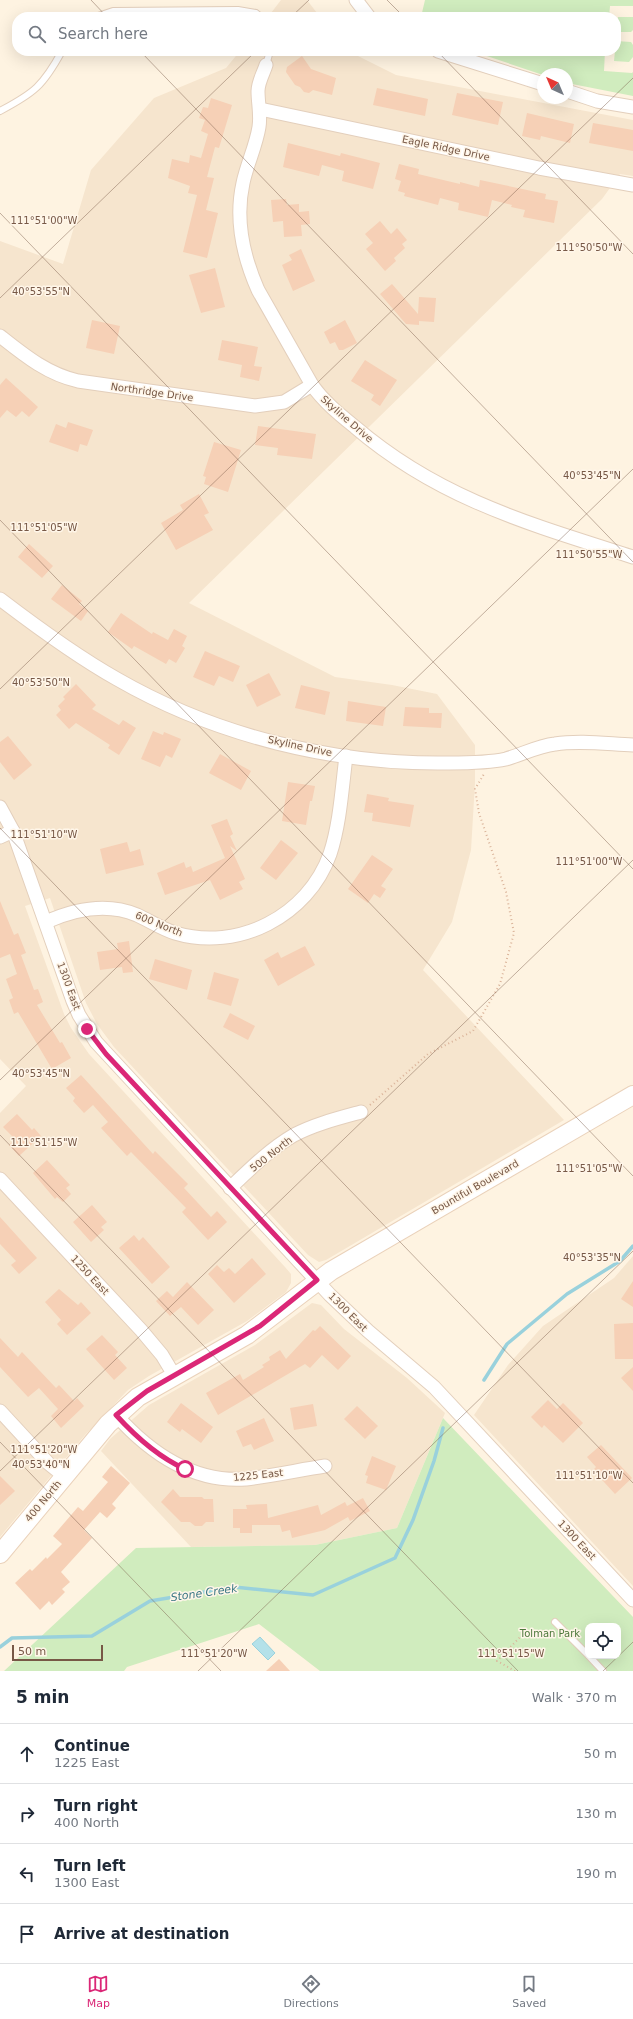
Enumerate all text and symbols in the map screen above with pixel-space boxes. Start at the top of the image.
search box [12,12,621,56]
icon: search [26,23,48,45]
text: Search here [58,25,148,43]
north arrow [537,68,573,104]
street label: Eagle Ridge Drive [401,133,491,163]
text: 111°51'00"W [11,215,77,226]
text: 111°50'50"W [556,242,622,253]
text: 40°53'55"N [12,286,70,297]
street label: Northridge Drive [110,381,194,403]
street label: Skyline Drive [319,393,375,445]
text: 40°53'45"N [563,470,621,481]
text: 111°51'05"W [11,522,77,533]
text: 111°50'55"W [556,549,622,560]
text: 40°53'50"N [12,677,70,688]
street label: Skyline Drive [267,734,333,758]
text: 111°51'10"W [11,829,77,840]
text: 111°51'00"W [556,856,622,867]
street label: 600 North [134,909,184,939]
street label: 1300 East [55,961,83,1012]
route end [78,1020,96,1038]
text: 40°53'45"N [12,1068,70,1079]
street label: 500 North [248,1134,294,1174]
text: 111°51'15"W [11,1137,77,1148]
street label: Bountiful Boulevard [429,1158,521,1216]
text: 111°51'05"W [556,1163,622,1174]
text: 40°53'35"N [563,1252,621,1263]
street label: 1250 East [69,1253,111,1297]
street label: 1300 East [326,1290,370,1334]
text: 111°51'20"W [11,1444,77,1455]
text: 40°53'40"N [12,1459,70,1470]
route start [176,1460,194,1478]
street label: 1225 East [232,1467,284,1483]
text: 111°51'10"W [556,1470,622,1481]
street label: 400 North [23,1478,63,1524]
street label: 1300 East [556,1518,598,1562]
water label: Stone Creek [170,1582,239,1604]
map controls [585,1623,621,1659]
button: locate [585,1623,621,1659]
park label: Tolman Park [519,1628,580,1639]
scale bar [12,1643,103,1662]
text: 50 m [18,1645,46,1658]
text: 111°51'20"W [181,1648,247,1659]
text: 111°51'15"W [478,1648,544,1659]
text: 5 min [16,1687,69,1707]
text: Walk · 370 m [532,1690,617,1705]
text: Continue [54,1737,130,1755]
icon: ahead [16,1743,38,1765]
text: 50 m [584,1746,617,1761]
text: 1225 East [54,1755,119,1770]
text: Turn right [54,1797,138,1815]
icon: right [16,1803,38,1825]
text: 130 m [575,1806,617,1821]
text: 400 North [54,1815,119,1830]
text: Turn left [54,1857,126,1875]
icon: left [16,1863,38,1885]
text: 190 m [575,1866,617,1881]
text: 1300 East [54,1875,119,1890]
icon: arrive [16,1923,38,1945]
text: Arrive at destination [54,1925,229,1943]
tab: Map [87,1973,110,2010]
tab: Directions [283,1973,339,2010]
tab: Saved [512,1973,546,2010]

